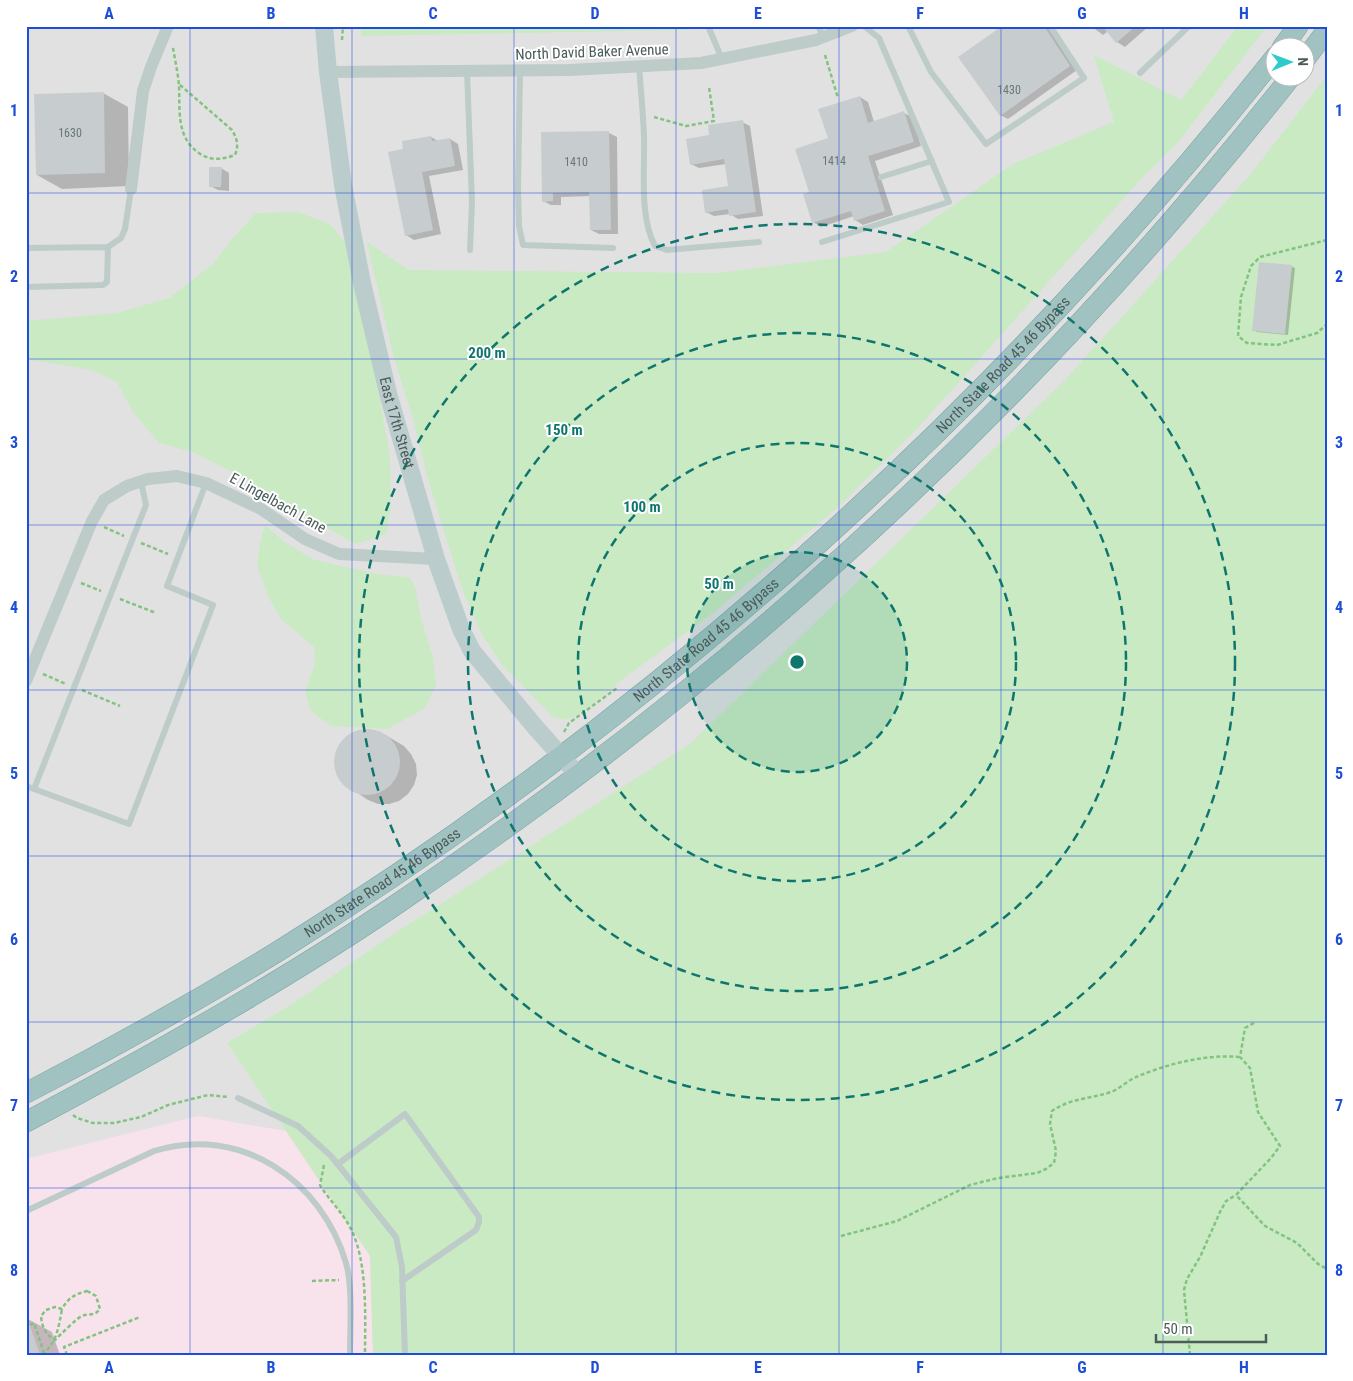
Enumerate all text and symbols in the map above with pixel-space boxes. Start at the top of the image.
text: A [104,4,114,23]
text: B [267,4,276,23]
text: C [428,4,438,23]
text: D [590,4,600,23]
text: E [754,4,762,23]
text: F [916,4,924,23]
text: G [1077,4,1087,23]
text: H [1239,4,1249,23]
north arrow [1266,38,1316,88]
street label: North David Baker Avenue [515,40,669,64]
text: N [1295,57,1311,66]
house number: 1430 [997,83,1021,97]
text: 1 [10,101,18,120]
text: 1 [1335,101,1343,120]
house number: 1630 [58,126,82,140]
house number: 1414 [822,154,846,168]
house number: 1410 [564,155,588,169]
text: 2 [10,267,18,286]
text: 2 [1335,267,1343,286]
street label: North State Road 45 46 Bypass [932,293,1074,437]
text: 200 m [468,344,506,362]
street label: East 17th Street [376,375,418,471]
text: 150 m [545,421,583,439]
text: 3 [10,433,18,452]
text: 3 [1335,433,1343,452]
street label: E Lingelbach Lane [227,469,329,537]
text: 100 m [623,498,661,516]
street label: North State Road 45 46 Bypass [630,574,783,706]
text: 50 m [704,575,734,593]
text: 4 [10,598,18,617]
text: 4 [1335,598,1343,617]
centre of rings [788,653,806,671]
text: 5 [10,764,18,783]
text: 5 [1335,764,1343,783]
street label: North State Road 45 46 Bypass [301,824,464,941]
text: 6 [10,930,18,949]
text: 6 [1335,930,1343,949]
text: 7 [10,1096,18,1115]
text: 7 [1335,1096,1343,1115]
text: 8 [10,1261,18,1280]
text: 8 [1335,1261,1343,1280]
scale bar [1156,1311,1266,1343]
text: 50 m [1163,1320,1193,1338]
text: A [104,1358,114,1377]
text: B [267,1358,276,1377]
text: C [428,1358,438,1377]
text: D [590,1358,600,1377]
text: E [754,1358,762,1377]
text: F [916,1358,924,1377]
text: G [1077,1358,1087,1377]
text: H [1239,1358,1249,1377]

